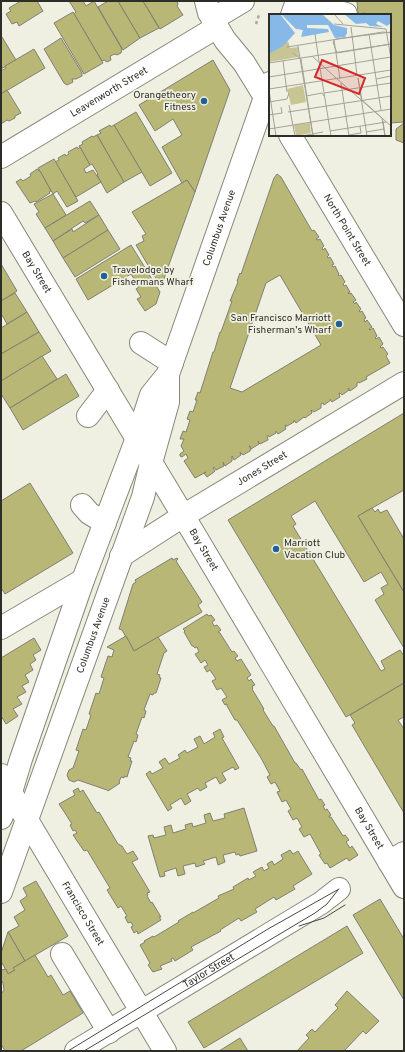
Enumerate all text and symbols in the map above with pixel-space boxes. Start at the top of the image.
inset map [269,14,391,136]
street label: Leavenworth Street [68,64,150,120]
place label: Orangetheory Fitness [133,89,196,114]
marker: Orangetheory Fitness [199,96,209,106]
street label: Columbus Avenue [200,188,239,268]
street label: North Point Street [320,192,374,269]
street label: Bay Street [19,249,54,296]
place label: Travelodge by Fishermans Wharf [112,264,194,289]
marker: Travelodge by Fishermans Wharf [99,271,109,281]
place label: San Francisco Marriott Fisherman's Wharf [231,312,332,337]
marker: San Francisco Marriott Fisherman's Wharf [334,319,344,329]
street label: Jones Street [234,448,290,489]
street label: Bay Street [186,526,221,574]
place label: Marriott Vacation Club [284,537,346,562]
marker: Marriott Vacation Club [271,544,281,554]
street label: Columbus Avenue [74,595,113,675]
street label: Bay Street [351,805,387,852]
street label: Francisco Street [59,879,107,948]
street label: Taylor Street [181,950,237,991]

